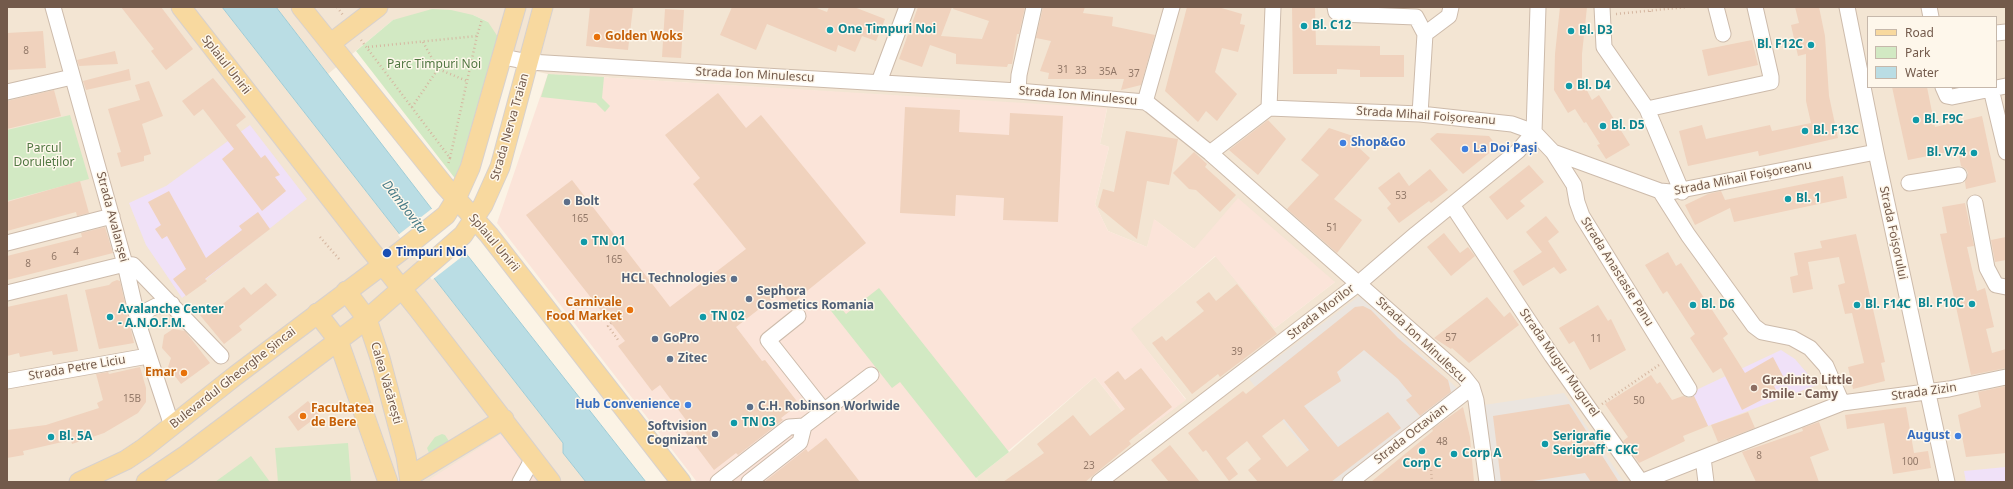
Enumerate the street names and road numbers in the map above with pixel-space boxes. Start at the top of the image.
street label: Splaiul Unirii [198,33,254,97]
street label: Strada Ion Minulescu [695,65,815,85]
street label: Strada Nerva Traian [488,72,532,182]
street label: Strada Ion Minulescu [1018,84,1138,108]
street label: Strada Mihail Foișoreanu [1356,104,1496,128]
street label: Strada Mihail Foișoreanu [1673,158,1813,198]
street label: Strada Avalanșei [93,170,131,264]
street label: Strada Foișorului [1876,185,1910,281]
street label: Splaiul Unirii [466,211,522,275]
street label: Strada Anastasie Panu [1578,215,1656,329]
street label: Strada Morilor [1285,281,1357,343]
street label: Strada Ion Minulescu [1373,294,1469,386]
street label: Strada Mugur Mugurel [1516,306,1602,420]
street label: Bulevardul Gheorghe Șincai [167,324,299,432]
street label: Calea Văcărești [367,340,405,426]
street label: Strada Petre Liciu [27,352,127,384]
street label: Strada Zizin [1890,380,1958,404]
street label: Strada Octavian [1371,401,1451,467]

